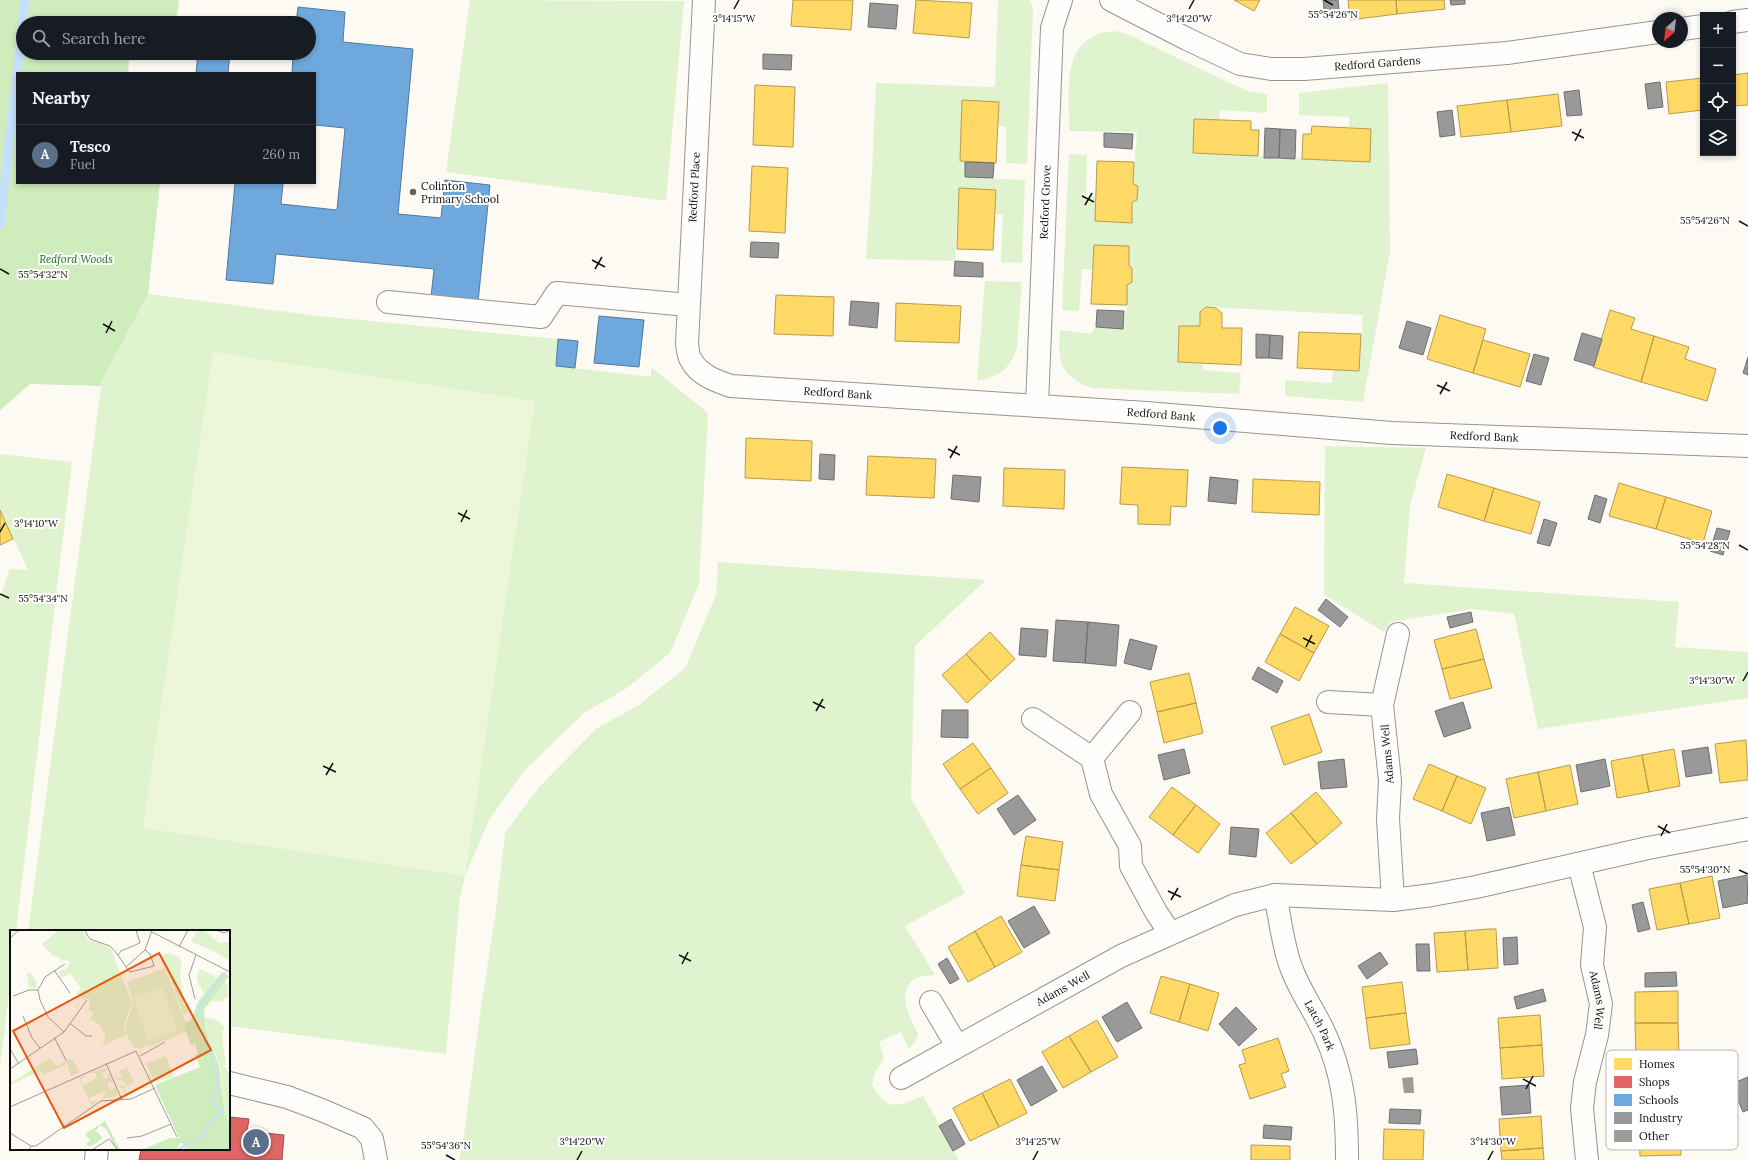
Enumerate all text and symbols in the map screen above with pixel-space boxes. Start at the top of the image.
text: 55°54'26"N [1308,8,1358,21]
text: 3°14'15"W [712,12,757,25]
text: 3°14'20"W [1166,12,1213,25]
north arrow [1652,12,1688,48]
map controls [1700,12,1736,156]
button: + [1700,12,1736,48]
search box [16,16,316,60]
icon: search [30,27,52,49]
text: Search here [62,29,145,48]
button: − [1700,48,1736,84]
street label: Redford Gardens [1334,53,1421,74]
button: locate [1700,84,1736,120]
text: Nearby [32,87,90,109]
button: layers [1700,120,1736,156]
text: Tesco [70,137,111,156]
text: A [41,146,49,163]
text: 260 m [262,146,300,163]
street label: Redford Place [685,151,703,223]
text: Fuel [70,156,95,173]
street label: Redford Grove [1037,165,1054,240]
place label: Colinton Primary School [421,179,499,206]
marker: Colinton Primary School [408,187,418,197]
text: 55°54'26"N [1680,214,1730,227]
park label: Redford Woods [39,252,113,266]
text: 55°54'32"N [18,268,68,281]
street label: Redford Bank [803,384,873,402]
street label: Redford Bank [1126,405,1196,424]
your location [1210,418,1230,438]
street label: Redford Bank [1450,428,1519,445]
text: 3°14'10"W [14,517,59,530]
text: 55°54'28"N [1680,539,1730,552]
text: 55°54'34"N [18,592,68,605]
text: 3°14'30"W [1689,674,1736,687]
street label: Adams Well [1377,724,1397,785]
text: 55°54'30"N [1680,863,1731,876]
inset map [10,930,230,1150]
street label: Adams Well [1033,968,1092,1009]
street label: Adams Well [1586,968,1608,1030]
street label: Latch Park [1301,998,1338,1053]
legend [1606,1050,1738,1150]
text: Homes [1639,1057,1675,1071]
text: Shops [1639,1075,1670,1089]
text: Schools [1639,1093,1679,1107]
text: Industry [1639,1111,1683,1125]
pin: A [243,1127,269,1157]
text: Other [1639,1129,1670,1143]
text: 3°14'20"W [559,1135,606,1148]
text: 3°14'25"W [1016,1135,1061,1148]
text: 3°14'30"W [1470,1135,1517,1148]
text: 55°54'36"N [421,1139,471,1152]

